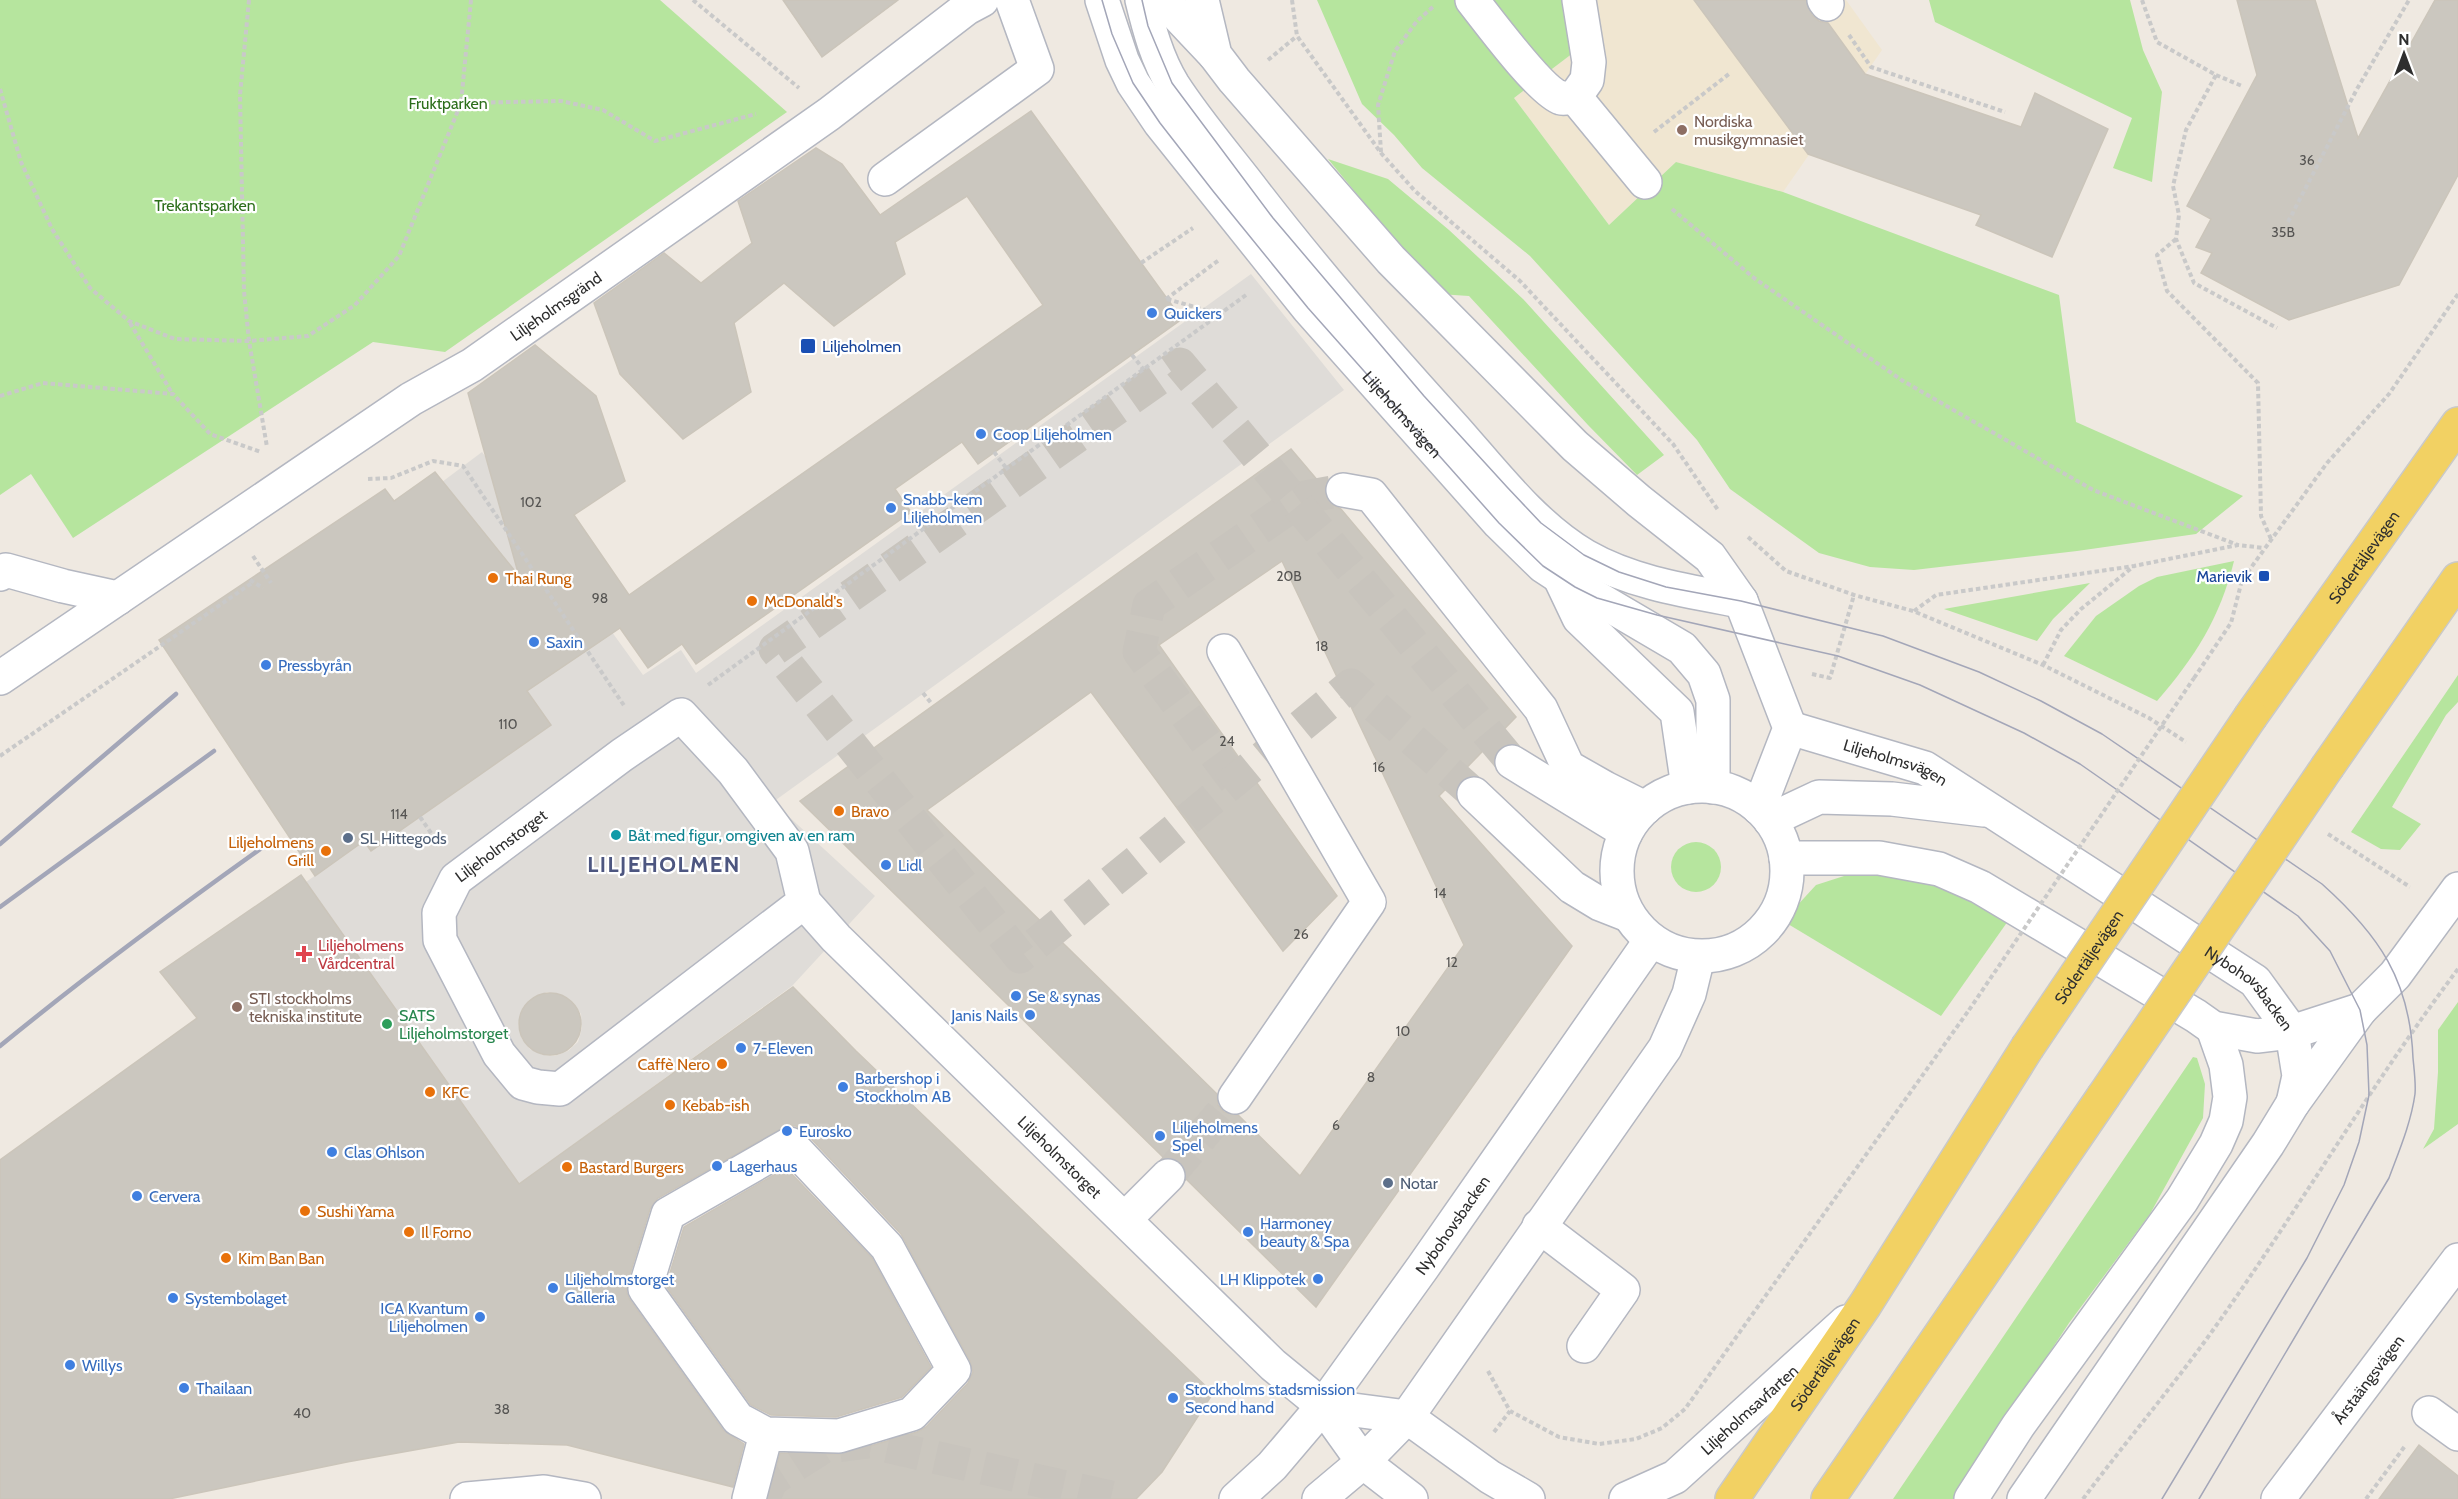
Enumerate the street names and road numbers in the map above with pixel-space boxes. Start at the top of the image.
street label: Liljeholmsgränd [507,268,605,345]
street label: Liljeholmsvägen [1359,367,1445,462]
street label: Södertäljevägen [2325,507,2404,607]
street label: Liljeholmsvägen [1841,735,1951,790]
street label: Liljeholmstorget [452,805,551,886]
street label: Södertäljevägen [2050,906,2127,1008]
street label: Nybohovsbacken [2201,942,2297,1034]
street label: Liljeholmstorget [1014,1112,1106,1203]
street label: Nybohovsbacken [1412,1172,1494,1279]
street label: Södertäljevägen [1786,1314,1864,1414]
street label: Årstaängsvägen [2329,1331,2408,1428]
street label: Liljeholmsavfarten [1697,1361,1802,1459]

